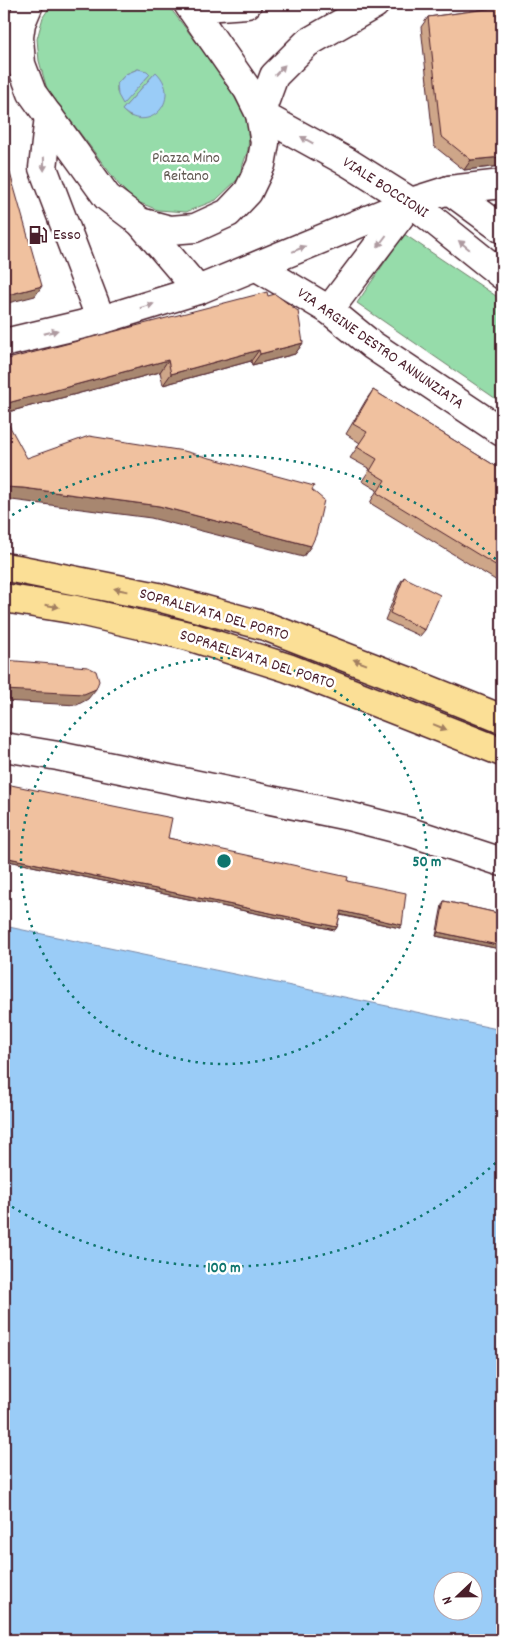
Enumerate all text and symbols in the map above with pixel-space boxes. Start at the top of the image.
one-way arrow [274,65,286,77]
one-way arrow [300,135,313,144]
park label: Piazza Mino Reitano [152,147,220,188]
street label: VIALE BOCCIONI [337,152,433,224]
one-way arrow [40,157,48,173]
fuel station icon: Esso [27,224,49,246]
place label: Esso [53,224,81,247]
one-way arrow [376,234,387,247]
one-way arrow [458,240,470,251]
one-way arrow [292,245,306,253]
street label: VIA ARGINE DESTRO ANNUNZIATA [292,282,468,416]
one-way arrow [140,301,155,309]
one-way arrow [44,328,59,336]
street label: SOPRALEVATA DEL PORTO [137,583,291,647]
one-way arrow [114,586,129,594]
one-way arrow [44,602,60,610]
street label: SOPRAELEVATA DEL PORTO [176,624,338,696]
one-way arrow [353,658,367,666]
one-way arrow [433,723,448,731]
centre of rings [215,852,233,870]
text: 50 m [413,852,441,874]
text: 100 m [207,1258,241,1280]
north arrow [434,1572,484,1622]
text: N [437,1593,458,1607]

